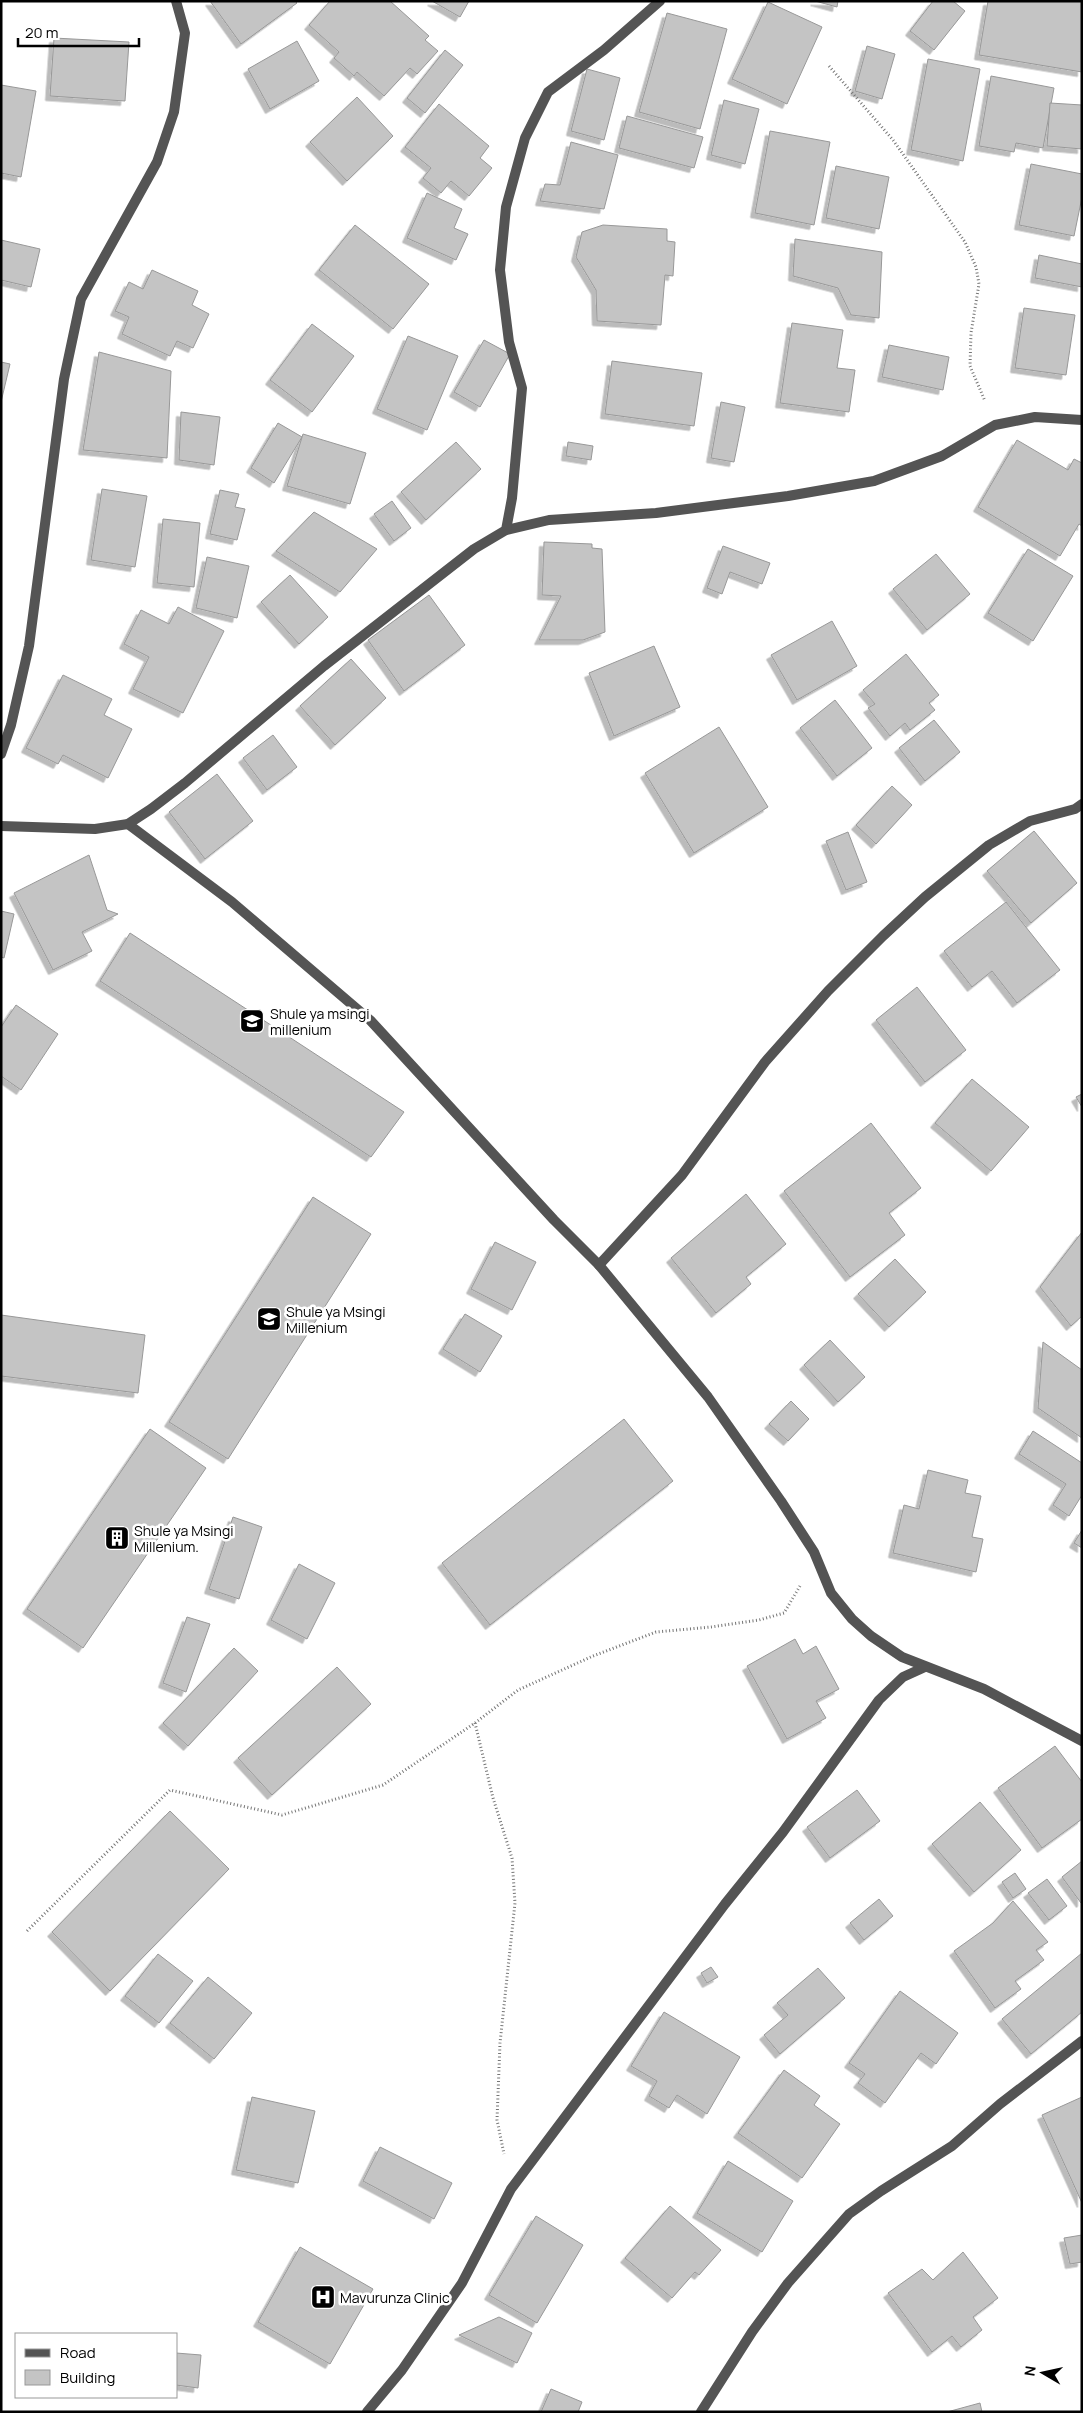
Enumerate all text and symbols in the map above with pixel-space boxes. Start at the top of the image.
scale bar [18,15,139,47]
text: 20 m [25,22,58,43]
place label: Shule ya msingi millenium [270,1004,370,1039]
school or university icon: Shule ya msingi millenium [239,1008,265,1034]
place label: Shule ya Msingi Millenium [286,1302,385,1337]
school or university icon: Shule ya Msingi Millenium [256,1306,282,1332]
place label: Shule ya Msingi Millenium. [134,1521,233,1556]
building icon: Shule ya Msingi Millenium. [104,1525,130,1551]
hospital icon: Mavurunza Clinic [310,2284,336,2310]
place label: Mavurunza Clinic [340,2288,450,2307]
legend [15,2333,178,2398]
text: Road [60,2342,96,2363]
north arrow [1018,2348,1068,2398]
text: N [1019,2364,1040,2377]
text: Building [60,2367,115,2388]

